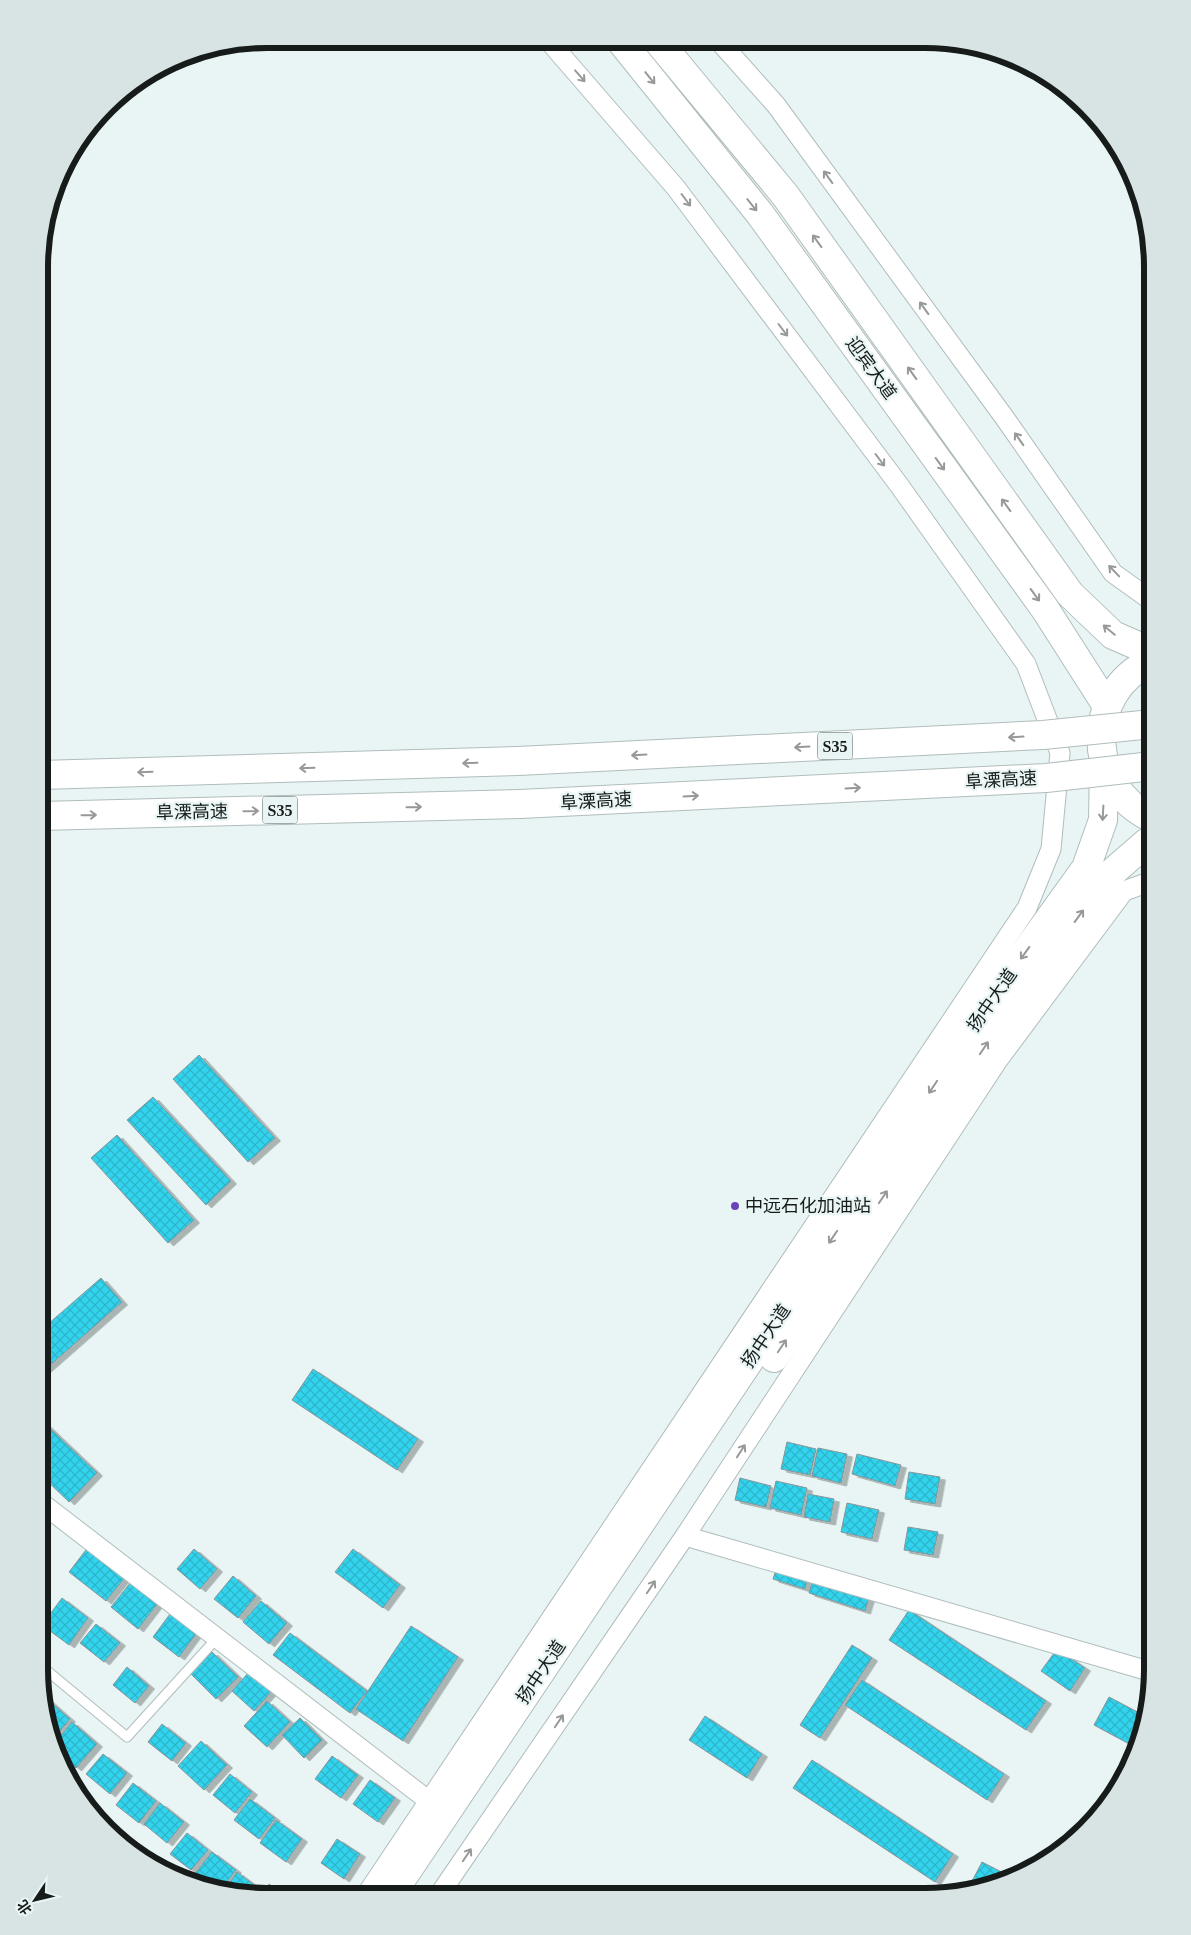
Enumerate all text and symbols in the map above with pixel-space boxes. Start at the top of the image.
one-way arrow [574,70,586,83]
one-way arrow [645,71,656,84]
one-way arrow [823,170,833,184]
one-way arrow [680,193,691,206]
one-way arrow [747,198,758,211]
one-way arrow [812,235,823,248]
one-way arrow [919,301,929,315]
one-way arrow [778,323,788,337]
street label: 迎宾大道 [842,333,900,403]
one-way arrow [907,366,917,380]
one-way arrow [1014,433,1025,447]
one-way arrow [875,453,886,466]
one-way arrow [935,456,945,470]
one-way arrow [1001,498,1011,512]
one-way arrow [1108,565,1120,577]
one-way arrow [1030,588,1040,602]
one-way arrow [1102,625,1115,636]
road number: S35 [818,732,852,759]
one-way arrow [1009,732,1025,741]
one-way arrow [794,743,810,752]
one-way arrow [632,751,648,760]
one-way arrow [462,758,478,768]
one-way arrow [299,763,315,772]
one-way arrow [137,767,154,777]
street label: 阜溧高速 [965,768,1037,792]
one-way arrow [845,783,861,792]
street label: 阜溧高速 [560,789,632,813]
one-way arrow [683,791,699,800]
road number: S35 [262,796,298,824]
street label: 阜溧高速 [156,801,228,823]
one-way arrow [405,802,421,812]
one-way arrow [1099,805,1108,821]
one-way arrow [242,806,259,816]
one-way arrow [80,810,96,820]
one-way arrow [1074,909,1084,923]
one-way arrow [1020,946,1030,960]
street label: 扬中大道 [963,965,1021,1035]
one-way arrow [979,1041,989,1055]
one-way arrow [928,1080,938,1094]
one-way arrow [878,1190,889,1204]
place label: 中远石化加油站 [745,1196,871,1216]
marker: 中远石化加油站 [729,1200,741,1212]
one-way arrow [828,1229,838,1243]
street label: 扬中大道 [738,1301,794,1371]
one-way arrow [777,1339,788,1353]
one-way arrow [736,1445,746,1459]
one-way arrow [646,1580,656,1594]
street label: 扬中大道 [513,1637,569,1707]
one-way arrow [554,1714,564,1728]
one-way arrow [462,1848,472,1862]
north arrow [10,1875,60,1925]
text: 北 [15,1897,35,1917]

